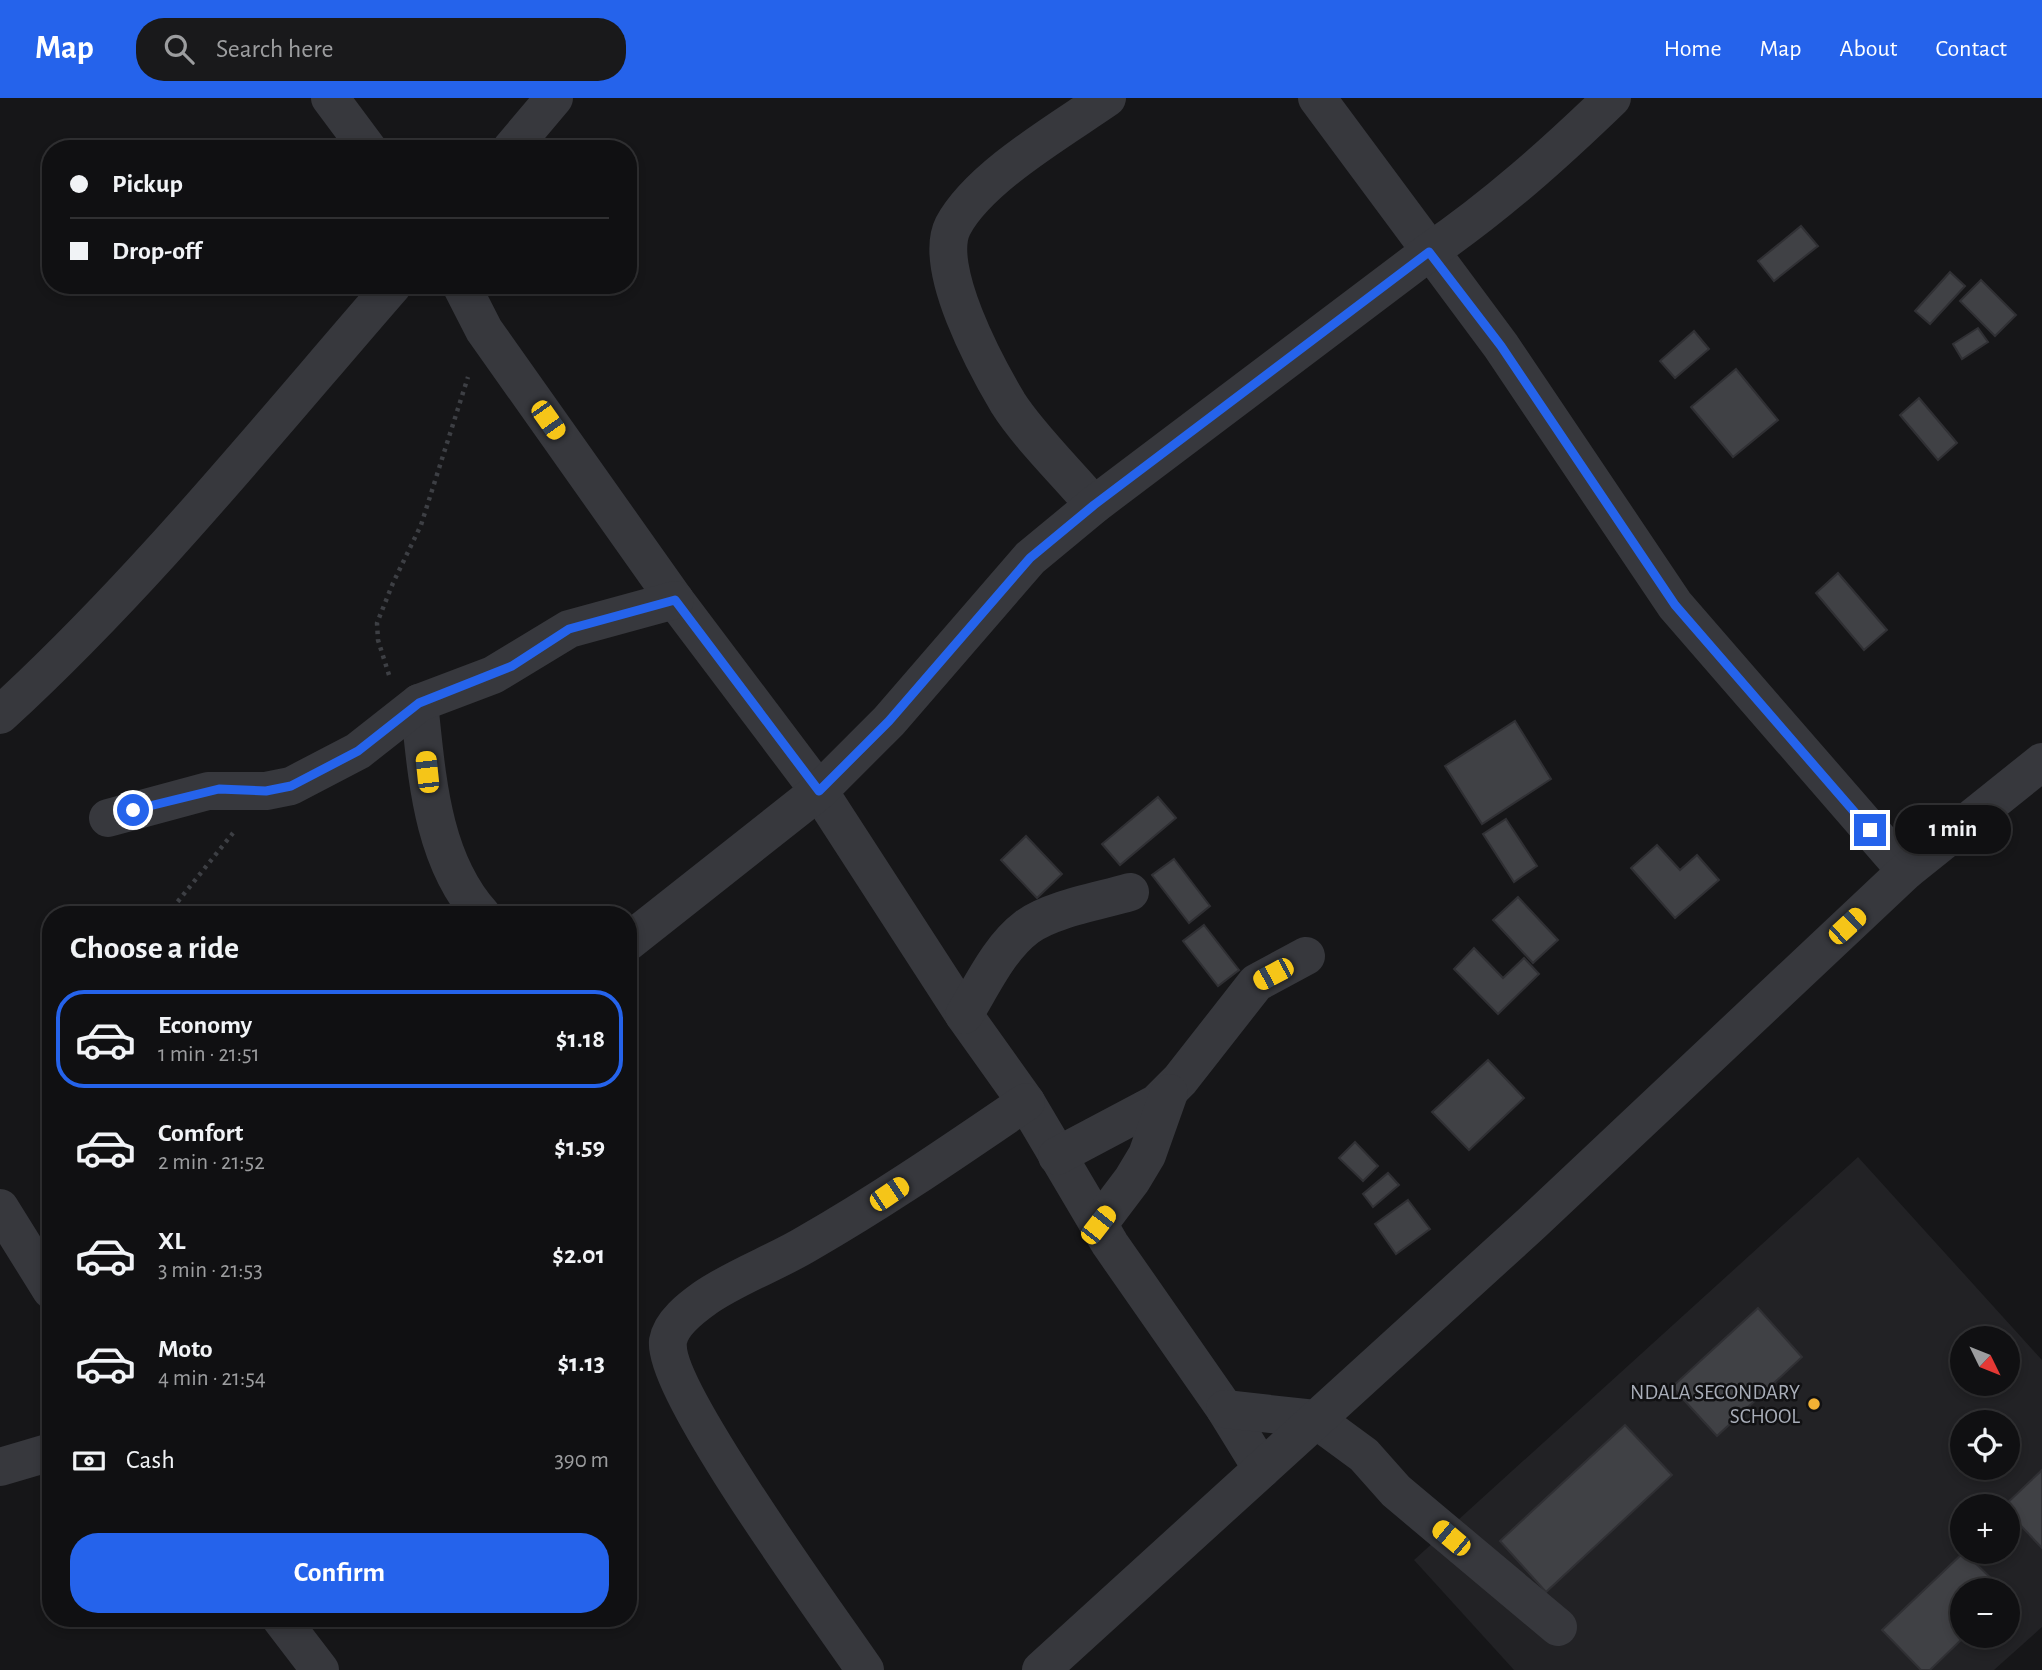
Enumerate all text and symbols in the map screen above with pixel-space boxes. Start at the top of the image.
search box [136,18,626,81]
icon: search [160,30,198,68]
text: Map [35,32,94,65]
text: Search here [216,36,334,62]
text: Home [1664,37,1722,61]
text: Map [1760,37,1802,61]
text: About [1840,37,1897,61]
text: Contact [1935,37,2007,61]
text: Pickup [112,171,183,197]
text: Drop-off [112,238,201,264]
car [528,397,569,443]
car [415,750,440,794]
route start [117,794,149,826]
callout: 1 min [1895,806,2010,854]
route end [1854,814,1886,846]
text: 1 min [1929,818,1977,841]
car [1825,904,1870,948]
text: Choose a ride [70,932,239,964]
car [1250,955,1297,993]
icon: car [74,1008,137,1071]
text: Economy [158,1012,252,1038]
text: $1.18 [556,1026,605,1052]
text: 1 min · 21:51 [158,1043,260,1066]
icon: car [74,1116,137,1179]
text: Comfort [158,1120,243,1146]
text: $1.59 [554,1134,605,1160]
text: 2 min · 21:52 [158,1151,265,1174]
car [866,1174,913,1214]
car [1077,1202,1120,1248]
icon: car [74,1224,137,1287]
text: XL [158,1228,185,1254]
text: $2.01 [552,1242,605,1268]
text: 3 min · 21:53 [158,1259,263,1282]
north arrow [1950,1326,2020,1396]
map controls [1950,1326,2020,1648]
icon: car [74,1332,137,1395]
text: Moto [158,1336,213,1362]
text: $1.13 [557,1350,605,1376]
text: 4 min · 21:54 [158,1367,266,1390]
place label: NDALA SECONDARY SCHOOL [1630,1382,1800,1427]
marker: NDALA SECONDARY SCHOOL [1806,1396,1822,1412]
button: locate [1950,1410,2020,1480]
icon: cash [70,1442,108,1480]
text: Cash [126,1447,175,1473]
text: 390 m [554,1449,609,1472]
button: + [1950,1494,2020,1564]
car [1429,1516,1474,1560]
button: Confirm [70,1533,609,1613]
button: − [1950,1578,2020,1648]

